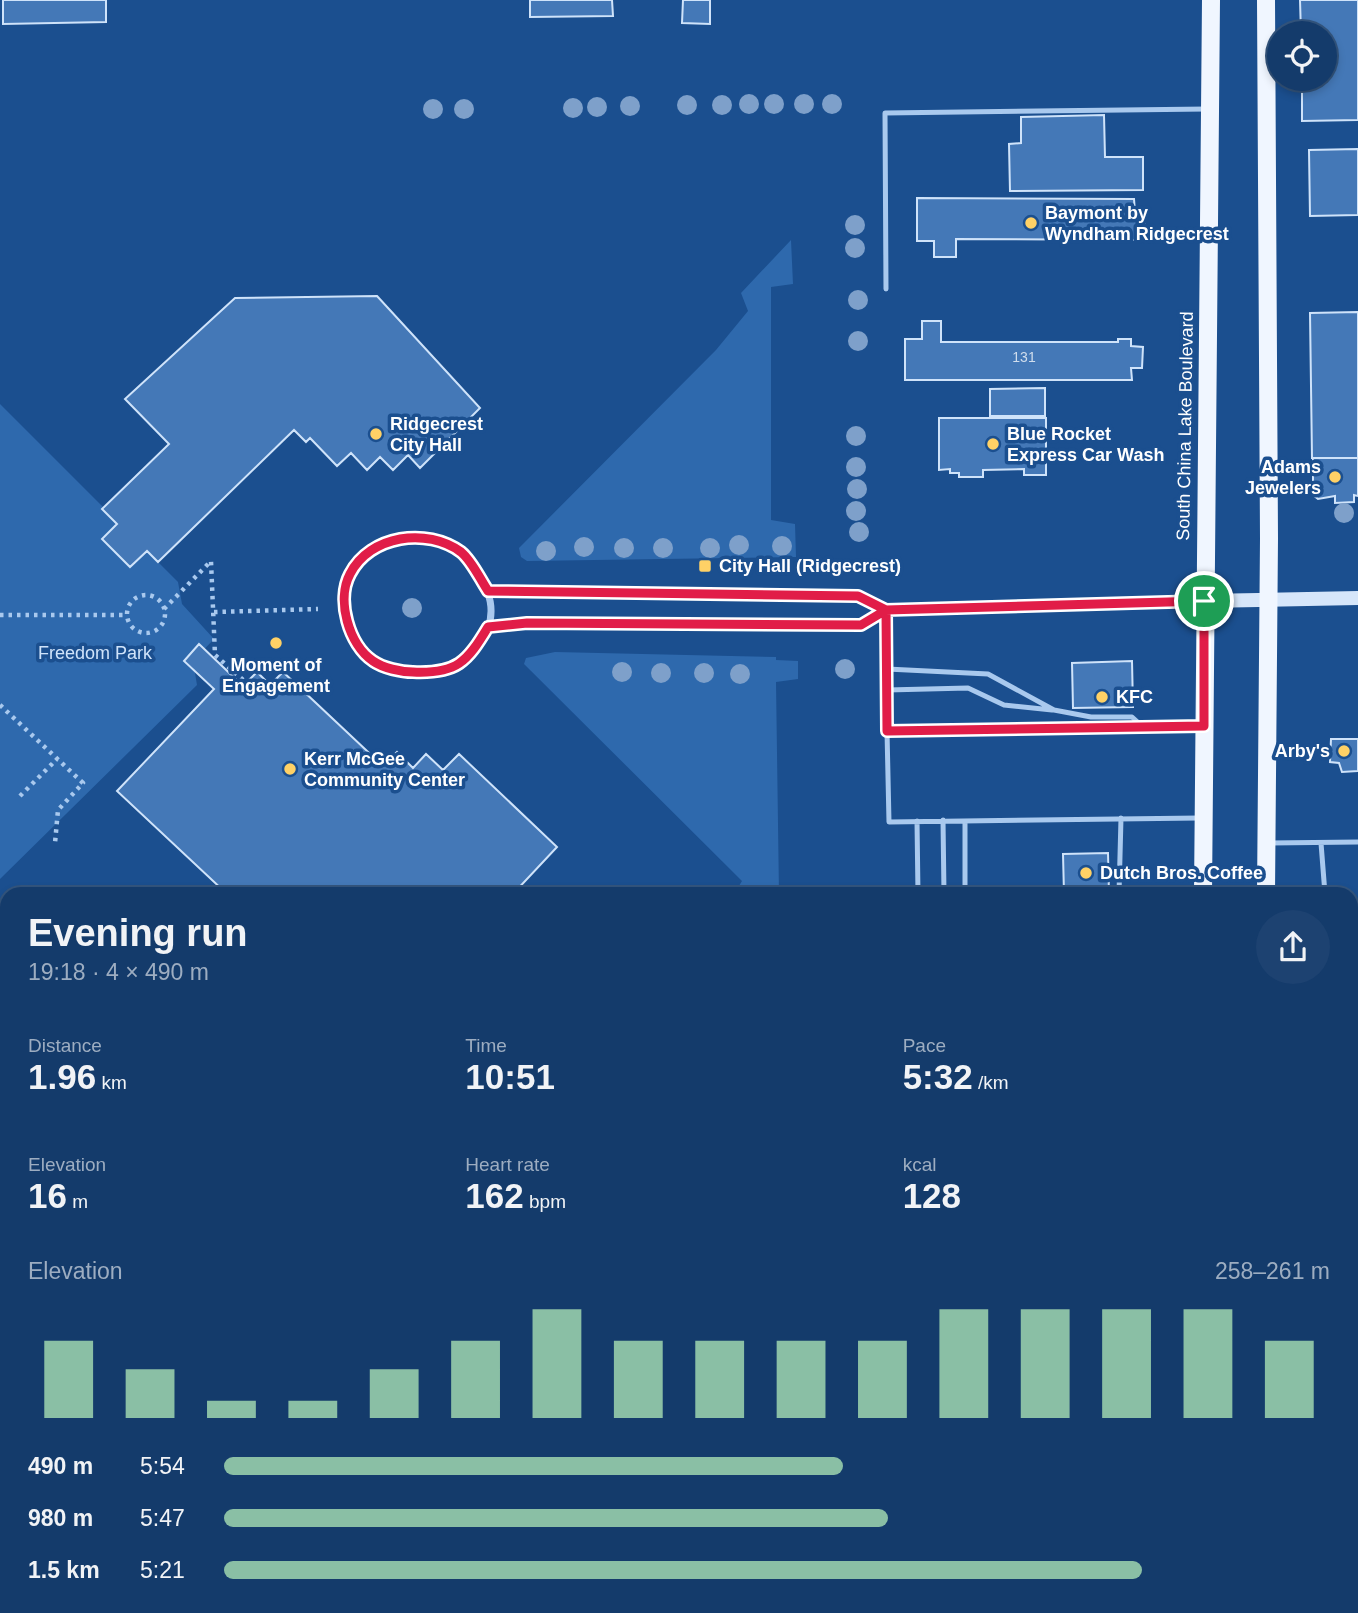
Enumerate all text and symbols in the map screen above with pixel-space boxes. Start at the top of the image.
map controls [1267,21,1337,91]
button: locate [1267,21,1337,91]
place label: Baymont by Wyndham Ridgecrest [1045,203,1229,244]
marker: Baymont by Wyndham Ridgecrest [1023,215,1039,231]
street label: South China Lake Boulevard [1173,311,1197,541]
house number: 131 [1012,349,1036,365]
place label: Ridgecrest City Hall [390,414,483,455]
place label: Blue Rocket Express Car Wash [1007,424,1164,465]
marker: Ridgecrest City Hall [368,426,384,442]
marker: Blue Rocket Express Car Wash [985,436,1001,452]
place label: Adams Jewelers [1245,457,1321,498]
marker: Adams Jewelers [1327,469,1343,485]
place label: City Hall (Ridgecrest) [719,556,901,576]
marker: City Hall (Ridgecrest) [697,558,713,574]
pin [1174,571,1234,631]
icon: arrive [1185,582,1223,620]
marker: Moment of Engagement [268,635,284,651]
park label: Freedom Park [38,643,153,663]
place label: Moment of Engagement [222,655,330,696]
place label: KFC [1116,687,1153,707]
marker: KFC [1094,689,1110,705]
place label: Arby's [1275,741,1330,761]
marker: Arby's [1336,743,1352,759]
place label: Kerr McGee Community Center [304,749,465,790]
marker: Kerr McGee Community Center [282,761,298,777]
place label: Dutch Bros. Coffee [1100,863,1263,883]
marker: Dutch Bros. Coffee [1078,865,1094,881]
button: share [1256,910,1330,984]
text: Evening run [28,912,248,954]
text: 19:18 · 4 × 490 m [28,959,209,985]
text: Distance [28,1035,102,1056]
text: Time [465,1035,507,1056]
text: Pace [903,1035,946,1056]
text: 1.96 [28,1057,96,1096]
text: 10:51 [465,1057,555,1096]
text: 5:32 [903,1057,973,1096]
text: km [96,1072,127,1093]
text: /km [973,1072,1009,1093]
text: Elevation [28,1154,106,1175]
text: Heart rate [465,1154,550,1175]
text: kcal [903,1154,936,1175]
text: 16 [28,1176,67,1215]
text: 162 [465,1176,524,1215]
text: 128 [903,1176,961,1215]
text: m [67,1191,88,1212]
text: bpm [524,1191,566,1212]
text: Elevation [28,1258,123,1284]
text: 258–261 m [1215,1258,1330,1284]
text: 490 m [28,1453,93,1479]
text: 5:54 [140,1453,185,1479]
text: 980 m [28,1505,93,1531]
text: 5:47 [140,1505,185,1531]
text: 1.5 km [28,1557,100,1583]
text: 5:21 [140,1557,185,1583]

